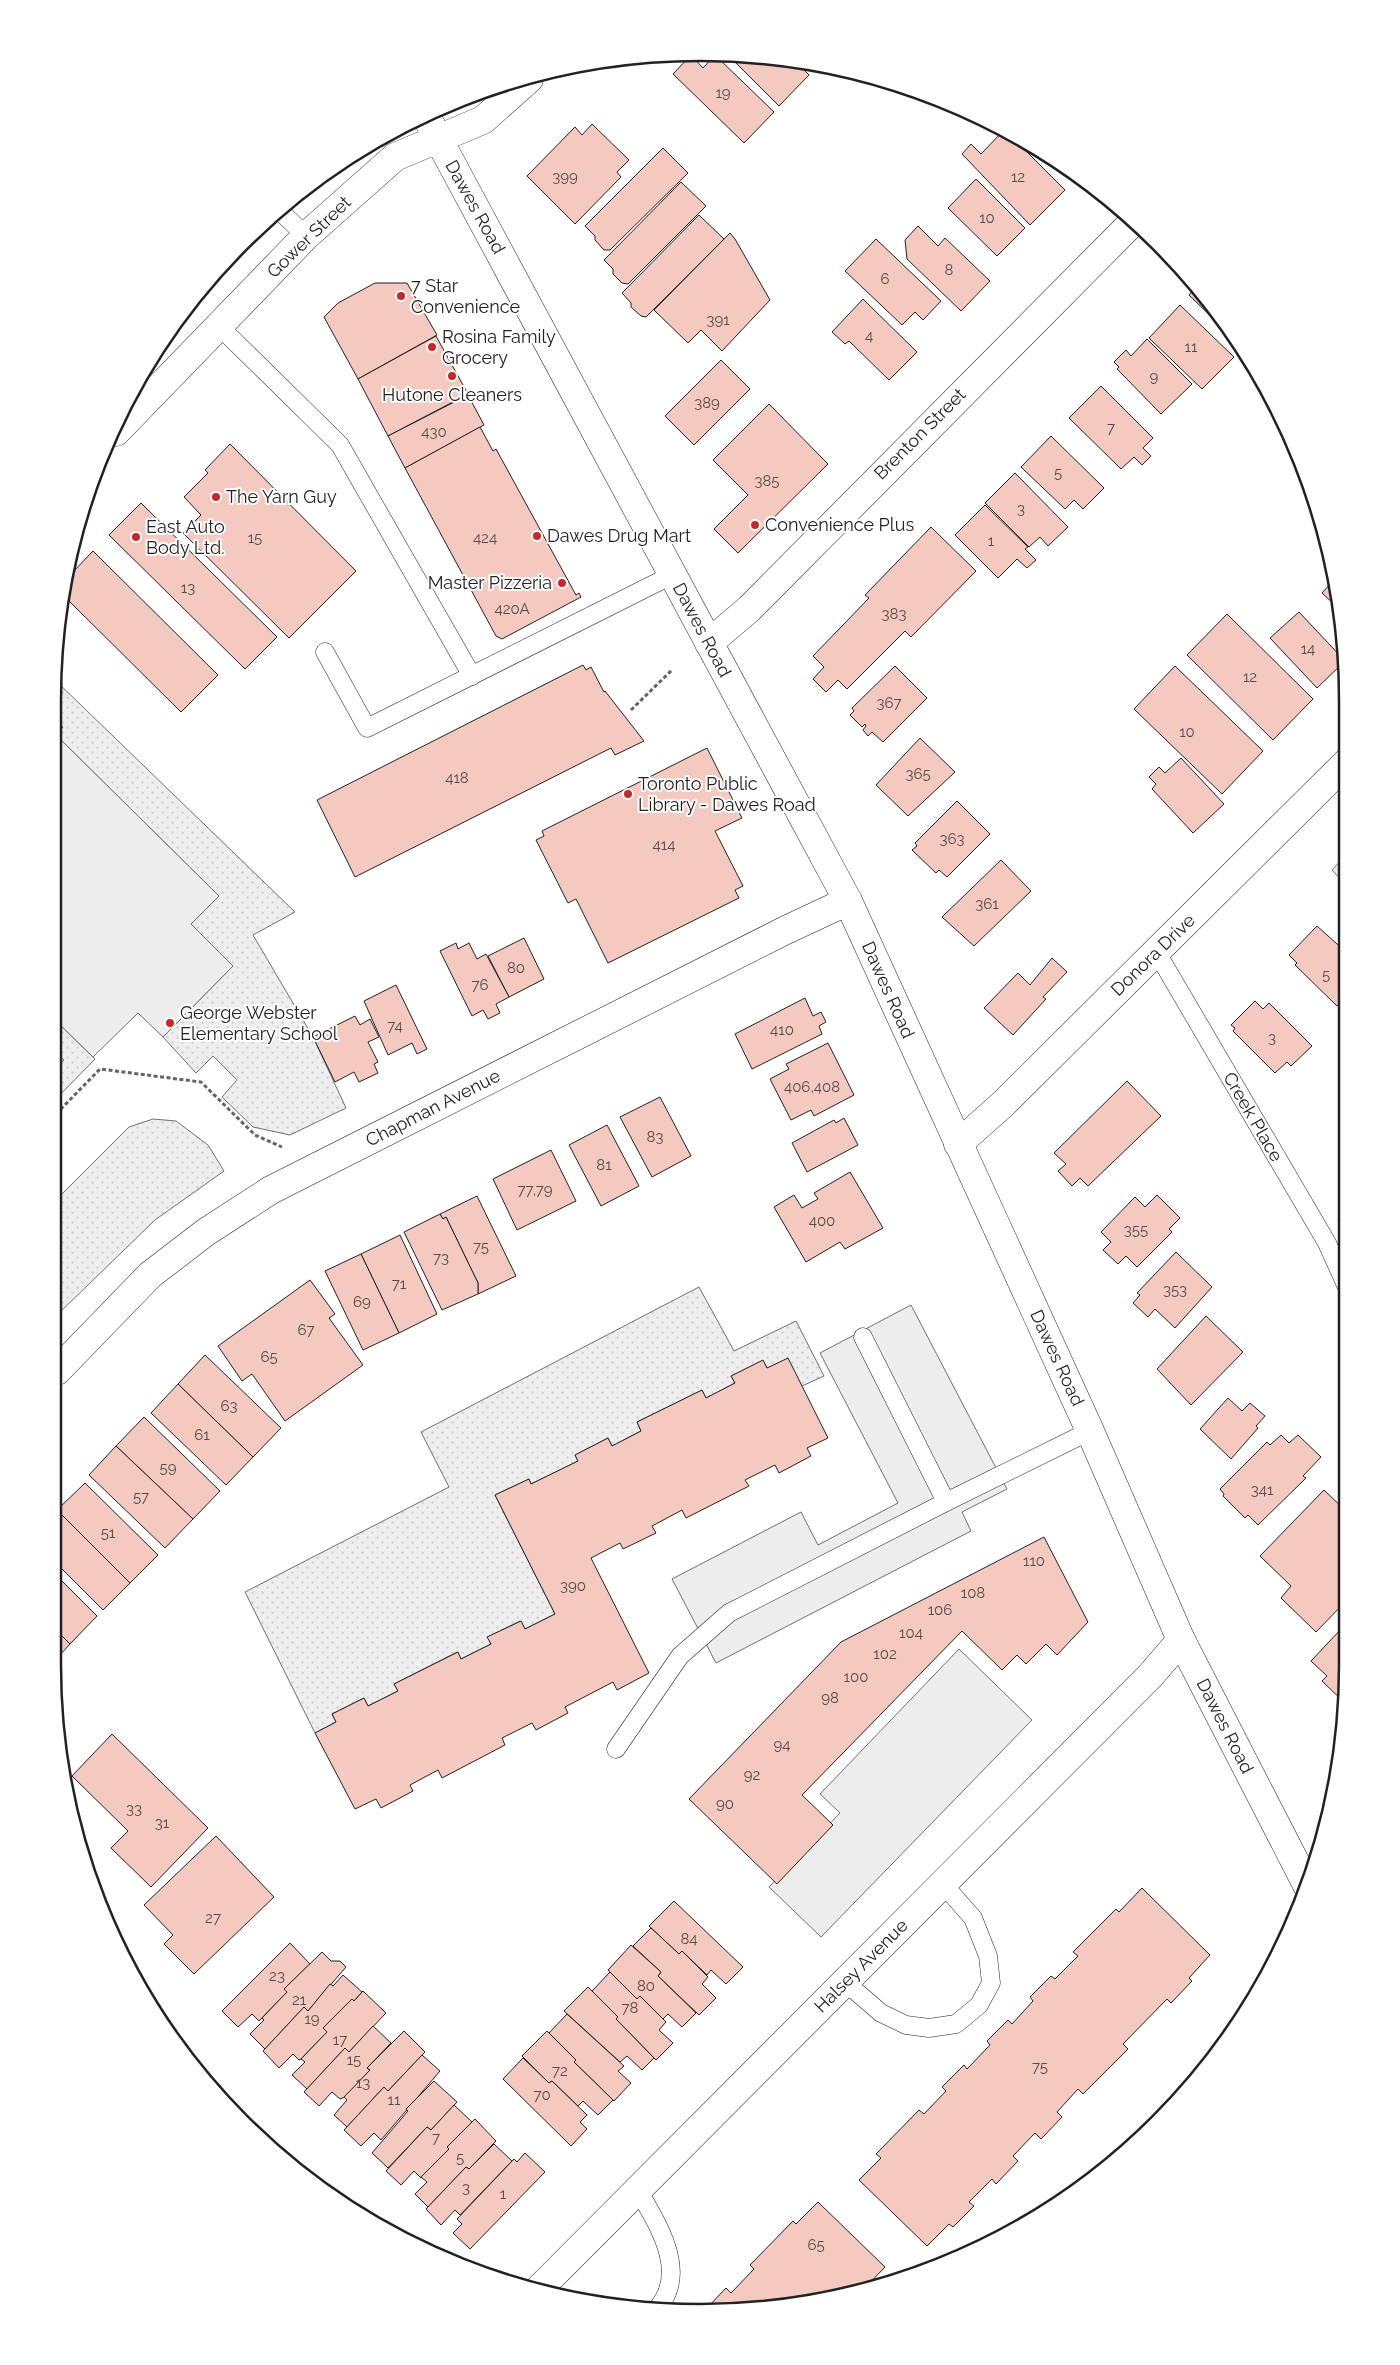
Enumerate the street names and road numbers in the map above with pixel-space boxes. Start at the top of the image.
street label: Dawes Road [441,156,510,257]
street label: Gower Street [262,191,355,282]
street label: Brenton Street [870,384,970,484]
street label: Dawes Road [669,579,736,680]
street label: Donora Drive [1106,909,1199,1000]
street label: Dawes Road [858,938,919,1041]
street label: Chapman Avenue [362,1064,504,1150]
street label: Creek Place [1219,1068,1288,1166]
street label: Dawes Road [1026,1306,1089,1409]
street label: Dawes Road [1193,1675,1258,1777]
street label: Halsey Avenue [810,1914,912,2017]

